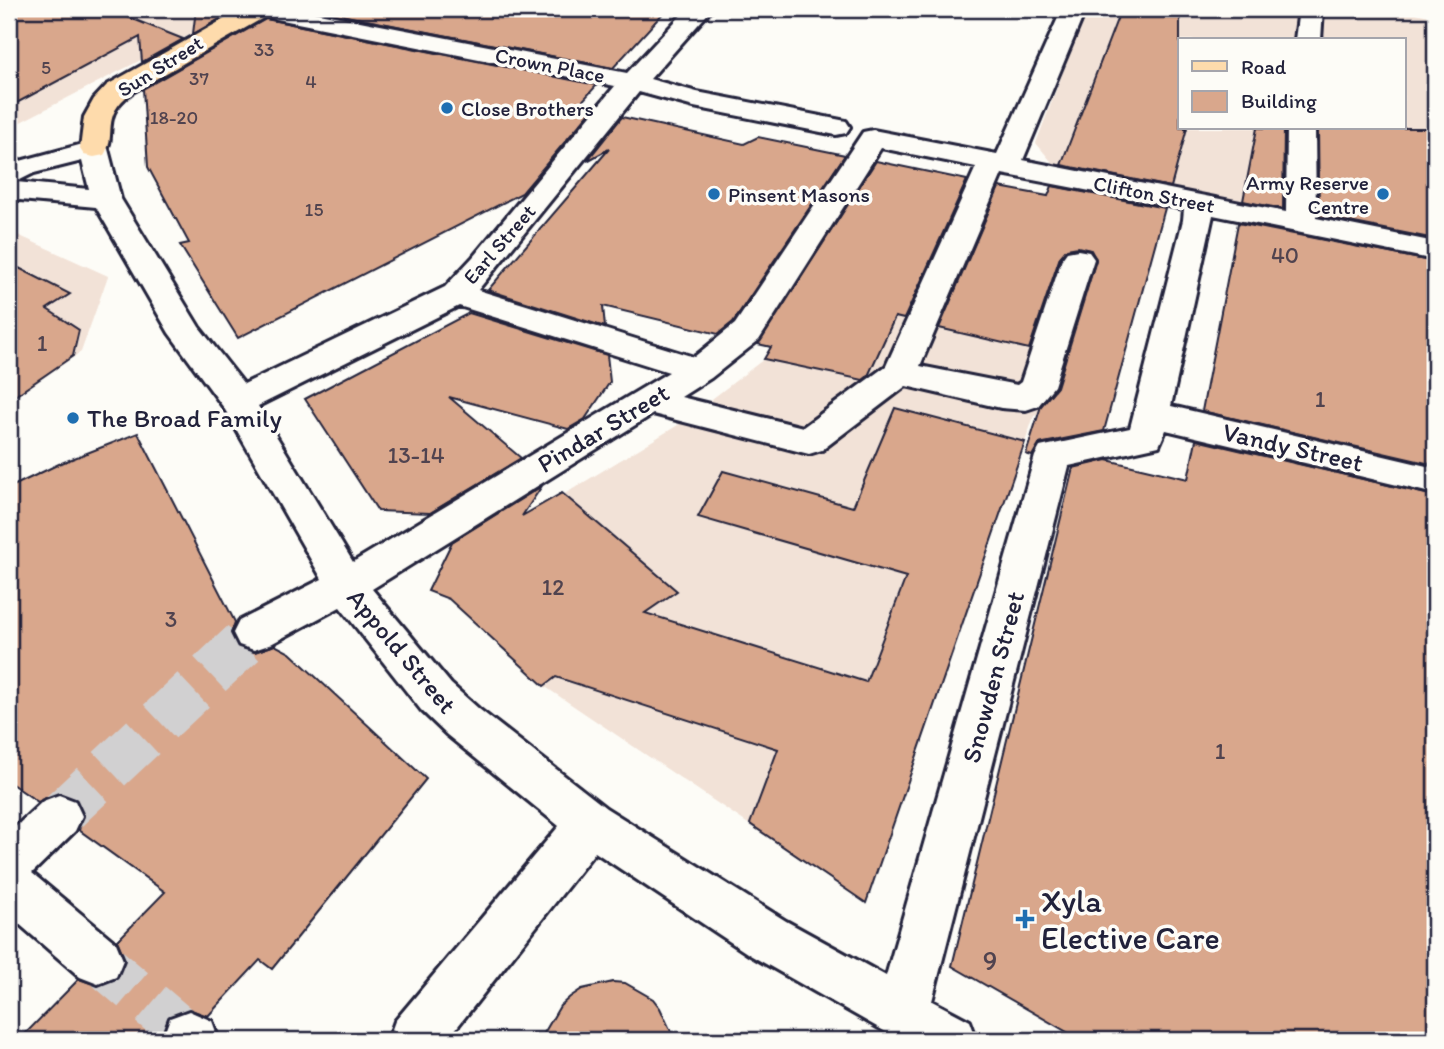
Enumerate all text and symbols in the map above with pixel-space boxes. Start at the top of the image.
street label: Sun Street [113,30,207,102]
house number: 33 [254,38,274,61]
legend [1178,38,1406,130]
street label: Crown Place [493,42,607,88]
text: Road [1241,54,1287,79]
house number: 5 [41,56,51,79]
house number: 37 [189,67,209,90]
house number: 4 [305,70,317,93]
text: Building [1241,88,1317,113]
place label: Close Brothers [461,96,594,121]
marker: Close Brothers [439,100,455,116]
house number: 18-20 [150,106,198,129]
street label: Clifton Street [1091,170,1217,218]
place label: Army Reserve Centre [1246,170,1369,219]
place label: Pinsent Masons [728,182,870,207]
marker: Pinsent Masons [706,186,722,202]
marker: Army Reserve Centre [1375,186,1391,202]
house number: 15 [305,198,323,221]
street label: Earl Street [458,199,540,289]
house number: 40 [1271,241,1299,269]
house number: 1 [37,329,48,357]
street label: Pindar Street [531,376,675,480]
house number: 1 [1315,385,1326,413]
place label: The Broad Family [87,402,282,434]
marker: The Broad Family [65,410,81,426]
street label: Vandy Street [1220,415,1367,479]
house number: 13-14 [388,441,445,469]
house number: 12 [542,573,564,601]
street label: Appold Street [340,582,464,720]
street label: Snowden Street [955,587,1031,766]
house number: 3 [165,605,177,633]
house number: 1 [1215,737,1226,765]
place label: Xyla Elective Care [1041,882,1220,957]
marker: Xyla Elective Care [1015,909,1035,929]
house number: 9 [983,943,997,977]

